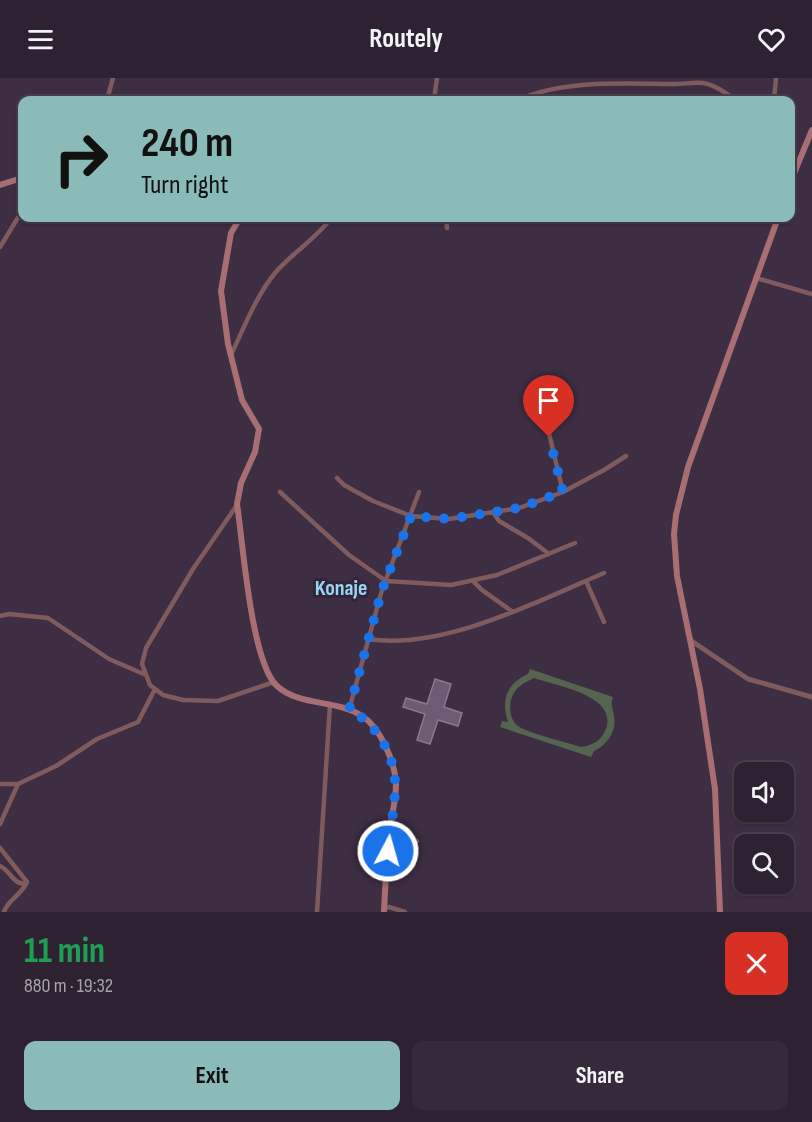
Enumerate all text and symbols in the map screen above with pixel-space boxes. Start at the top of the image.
icon: menu [24,23,57,56]
text: Routely [369,23,443,55]
icon: heart [755,23,788,56]
text: 240 m [141,118,233,169]
icon: right [42,120,120,198]
text: Turn right [141,169,228,201]
pin [523,375,574,437]
icon: arrive [532,384,565,417]
district label: Konaje [315,575,367,602]
map controls [734,762,794,894]
button: sound [734,762,794,822]
position arrow [356,819,420,883]
button: search [734,834,794,894]
text: 11 min [24,930,105,973]
button: close [725,932,788,995]
text: 880 m · 19:32 [24,974,113,998]
button: Exit [24,1041,400,1110]
button: Share [412,1041,788,1110]

